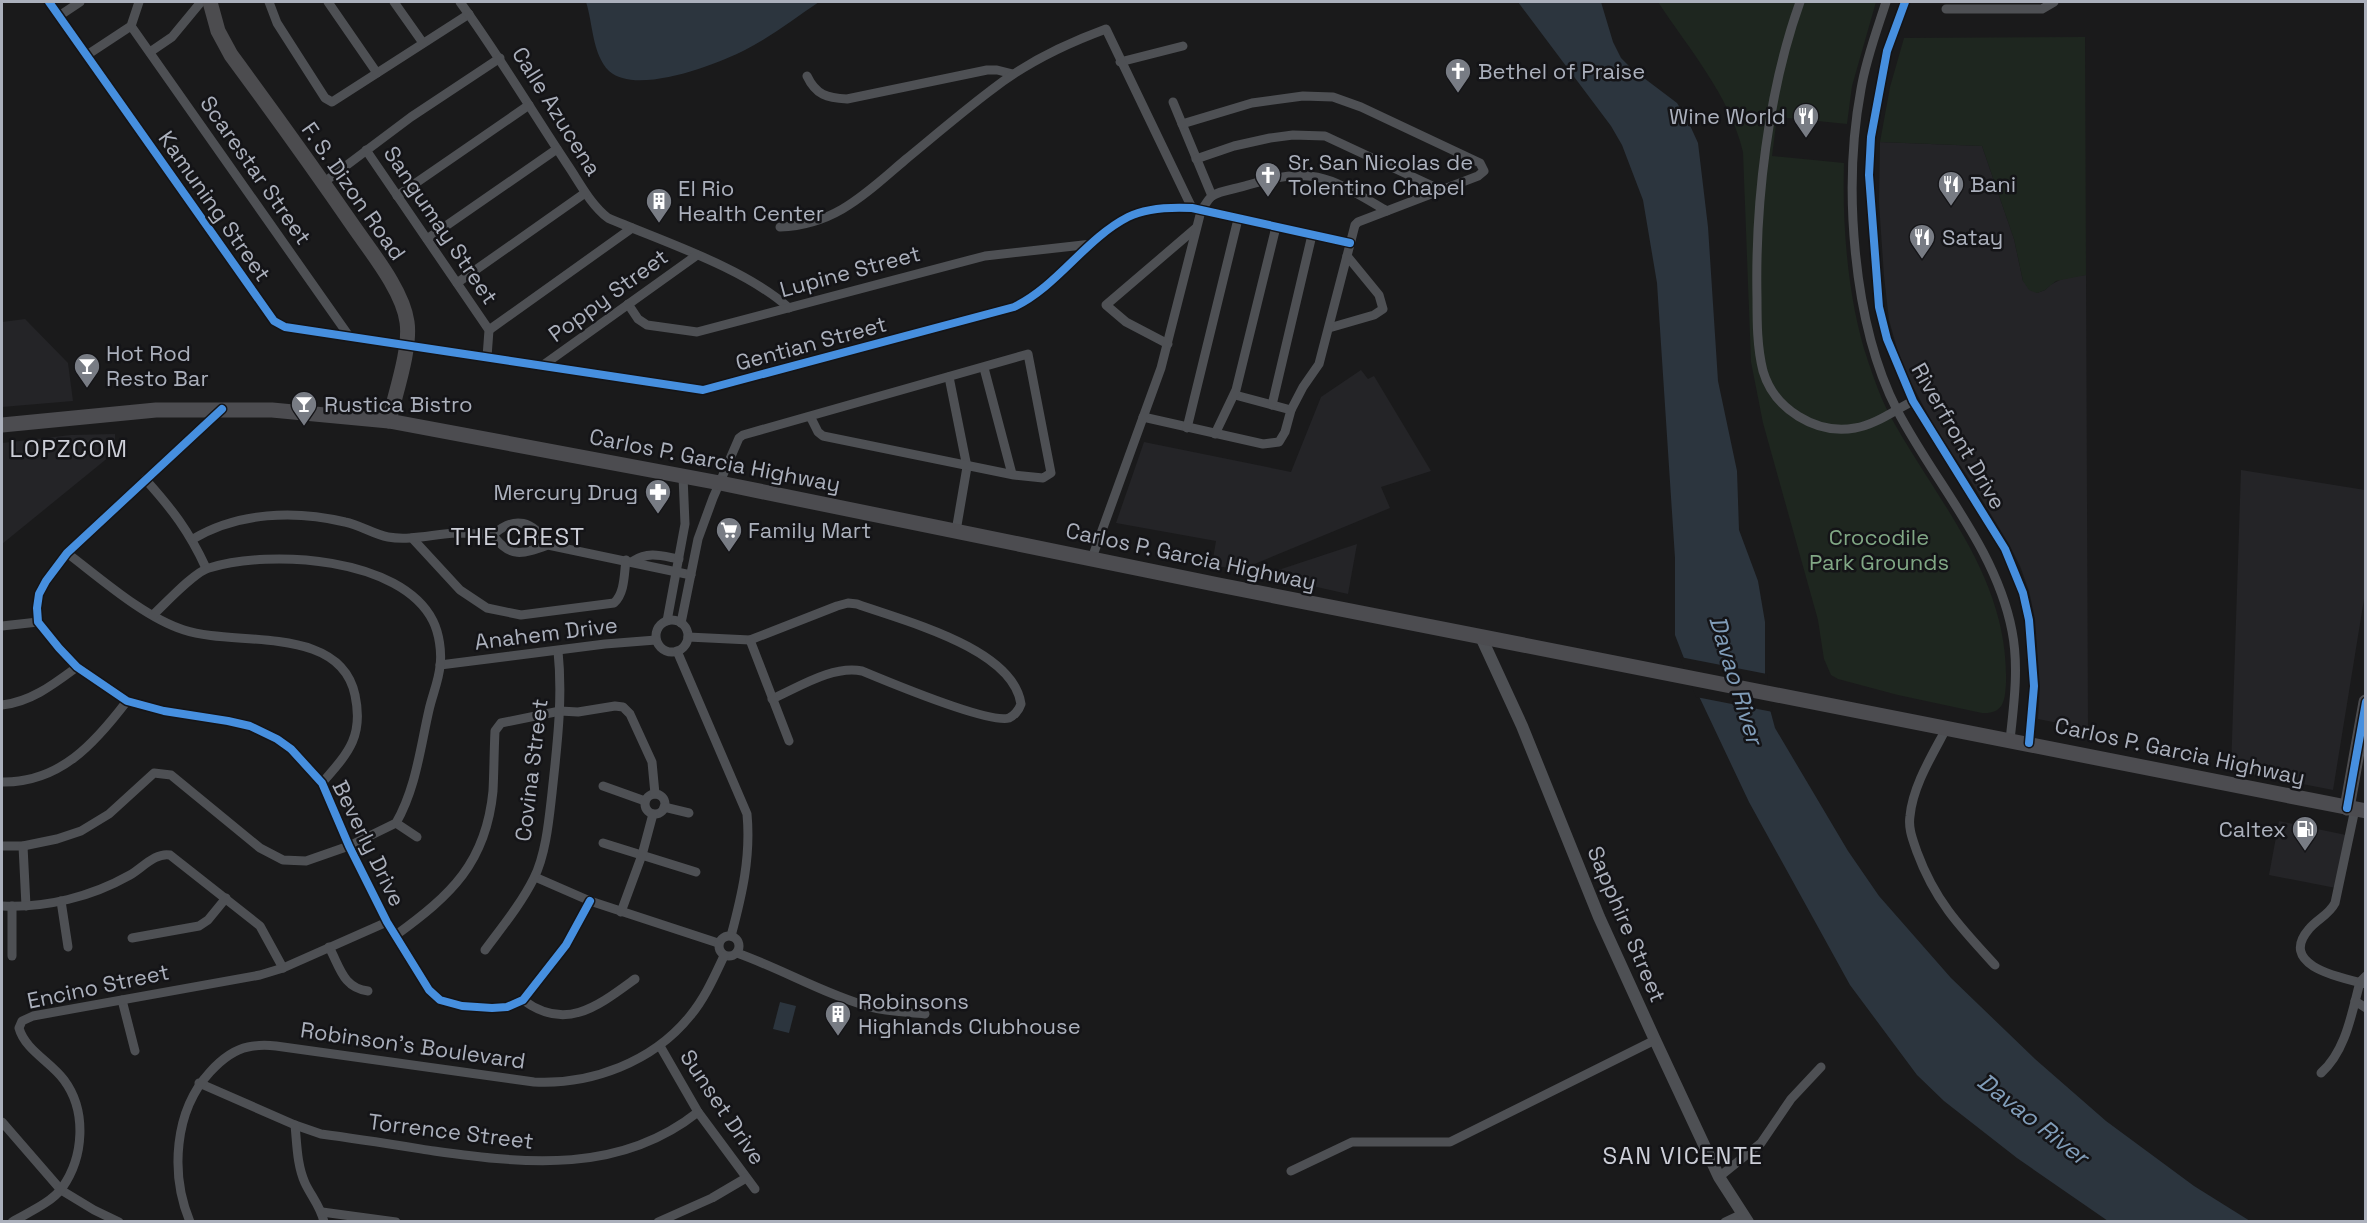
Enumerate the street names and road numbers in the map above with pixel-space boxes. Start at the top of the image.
street label: Calle Azucena [506,41,608,181]
street label: Scarestar Street [194,90,318,250]
street label: F. S. Dizon Road [296,116,412,266]
street label: Kamuning Street [153,125,277,287]
street label: Sangumay Street [378,141,504,309]
street label: Lupine Street [777,239,923,303]
street label: Poppy Street [543,242,673,348]
street label: Gentian Street [732,309,890,377]
street label: Riverfront Drive [1906,358,2012,514]
street label: Carlos P. Garcia Highway [587,422,843,498]
street label: Carlos P. Garcia Highway [1063,516,1319,596]
street label: Anahem Drive [473,610,619,656]
street label: Covina Street [508,697,554,843]
street label: Carlos P. Garcia Highway [2052,711,2308,791]
street label: Beverly Drive [326,775,412,911]
street label: Sapphire Street [1581,842,1673,1006]
street label: Encino Street [24,957,172,1015]
street label: Robinson's Boulevard [299,1015,527,1075]
street label: Sunset Drive [674,1044,772,1170]
street label: Torrence Street [367,1107,535,1155]

